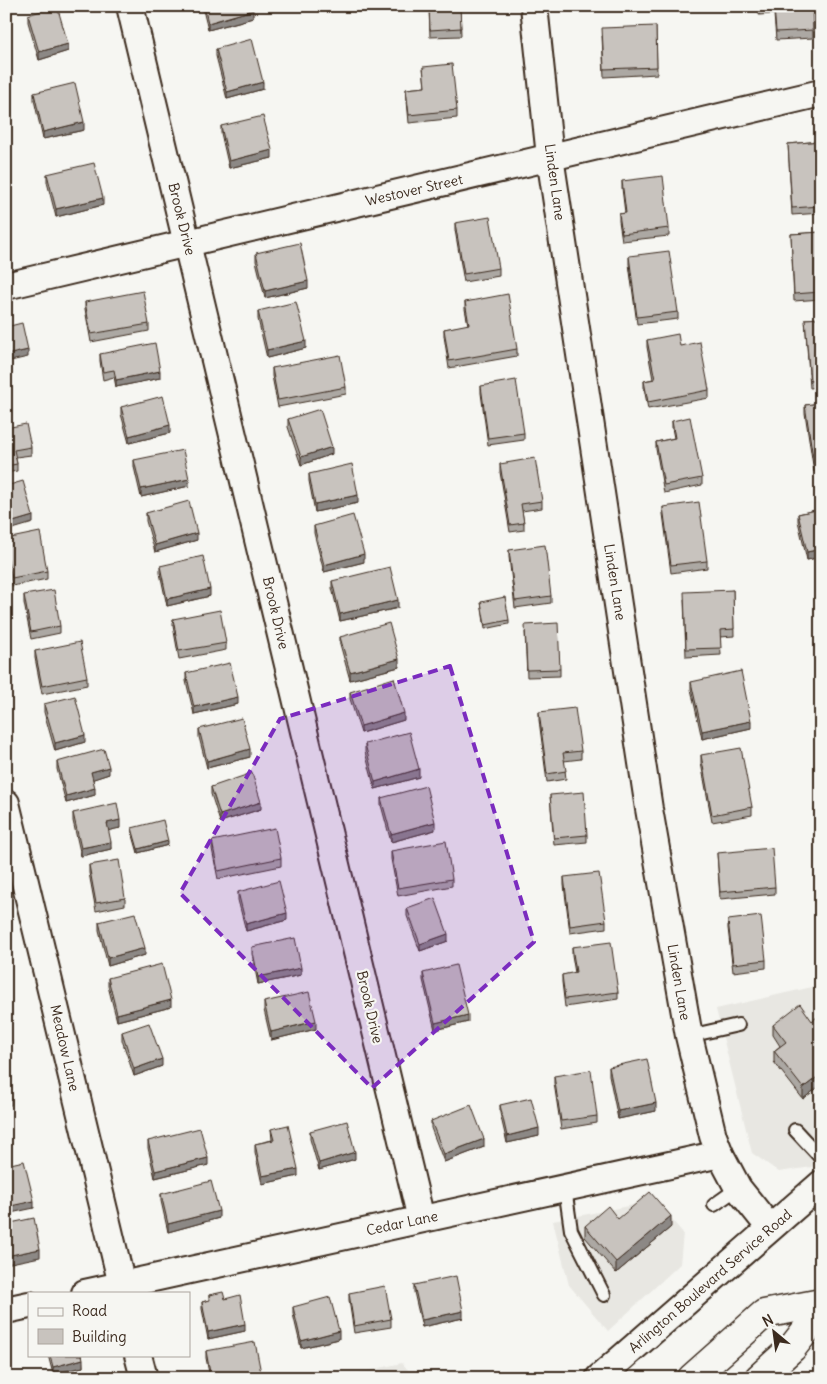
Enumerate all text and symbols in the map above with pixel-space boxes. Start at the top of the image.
street label: Linden Lane [541,143,569,221]
street label: Westover Street [364,170,465,210]
street label: Brook Drive [164,181,200,257]
street label: Linden Lane [600,542,630,622]
street label: Brook Drive [259,575,293,651]
street label: Linden Lane [663,942,695,1022]
street label: Brook Drive [353,969,387,1045]
street label: Meadow Lane [46,1003,84,1093]
street label: Arlington Boulevard Service Road [625,1205,795,1357]
street label: Cedar Lane [365,1207,439,1239]
legend [28,1292,190,1356]
text: Road [72,1301,107,1320]
north arrow [750,1306,800,1356]
text: N [759,1310,776,1331]
text: Building [72,1327,127,1346]

